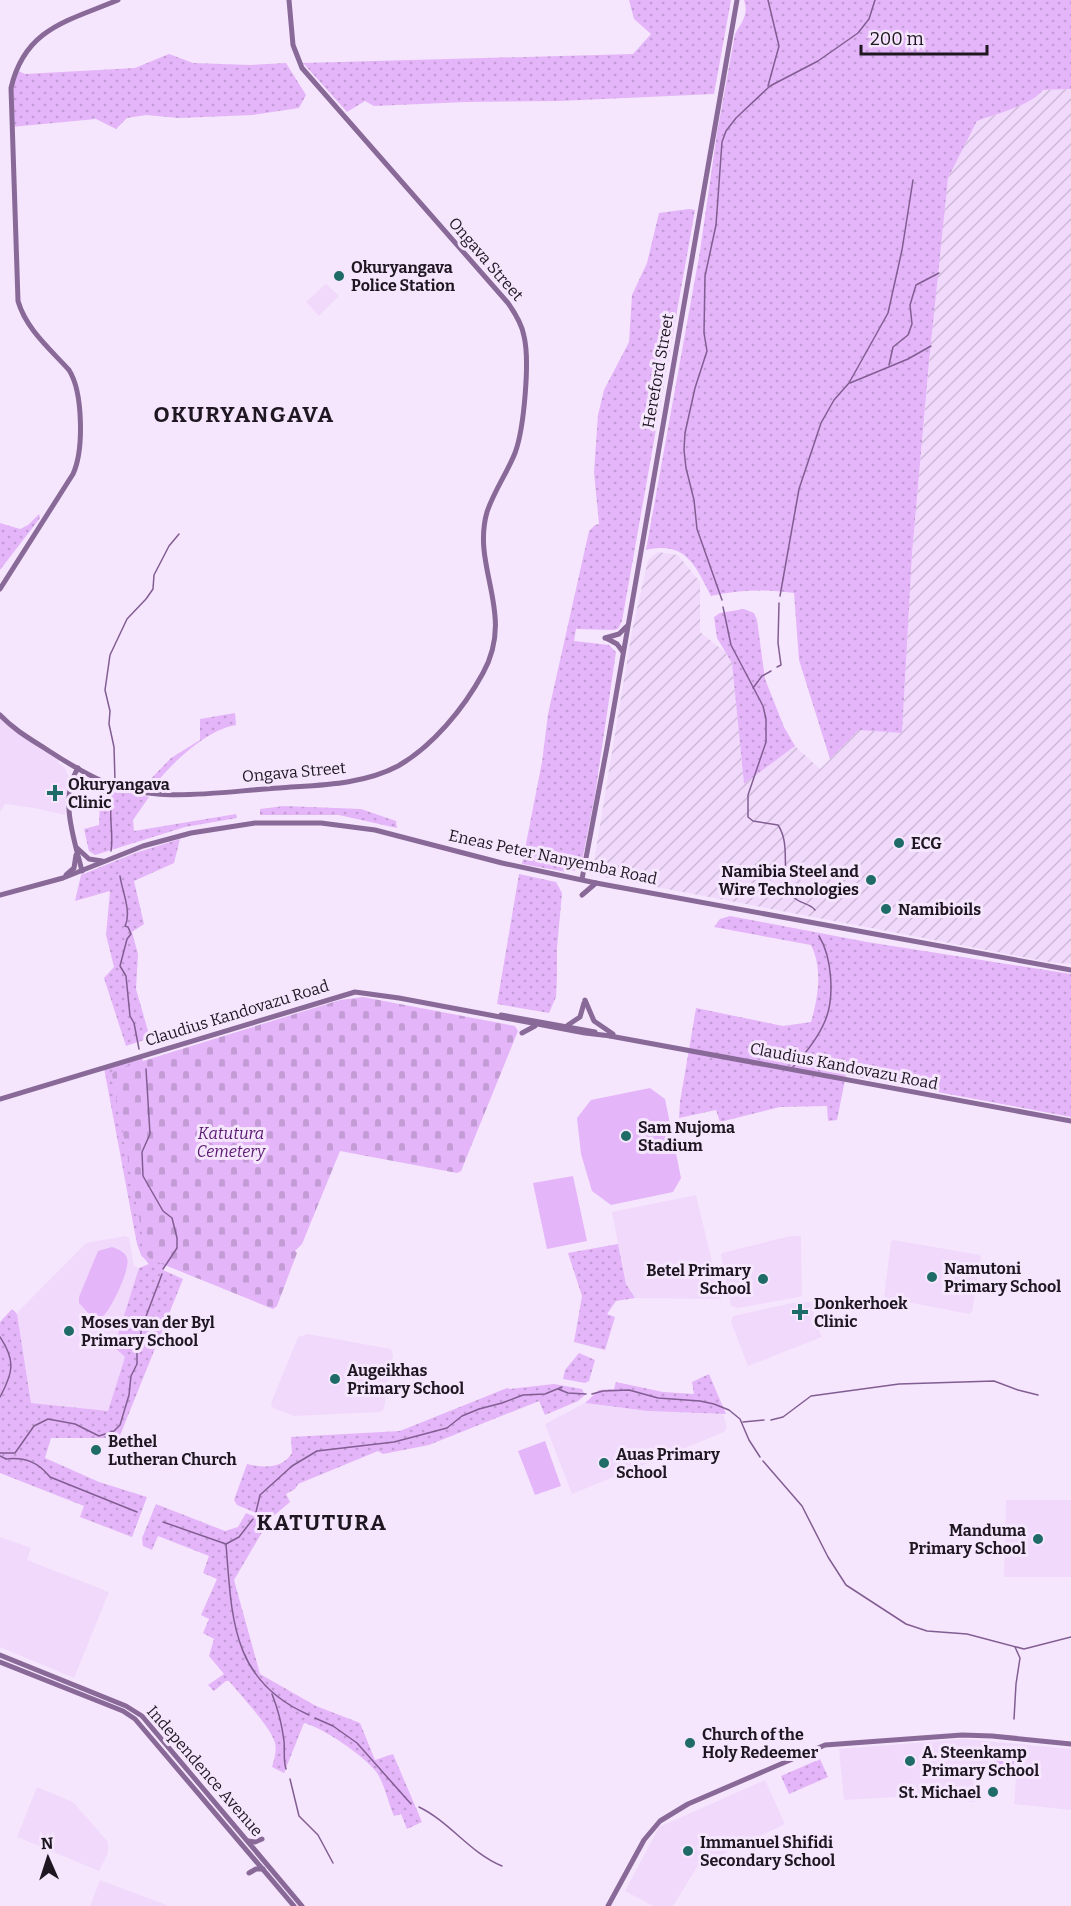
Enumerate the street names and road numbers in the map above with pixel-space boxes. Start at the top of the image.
street label: Ongava Street [445,213,527,305]
street label: Hereford Street [639,312,677,430]
street label: Ongava Street [241,758,347,786]
street label: Eneas Peter Nanyemba Road [447,826,659,889]
street label: Claudius Kandovazu Road [143,976,332,1050]
street label: Claudius Kandovazu Road [748,1038,940,1094]
street label: Independence Avenue [143,1702,267,1840]

